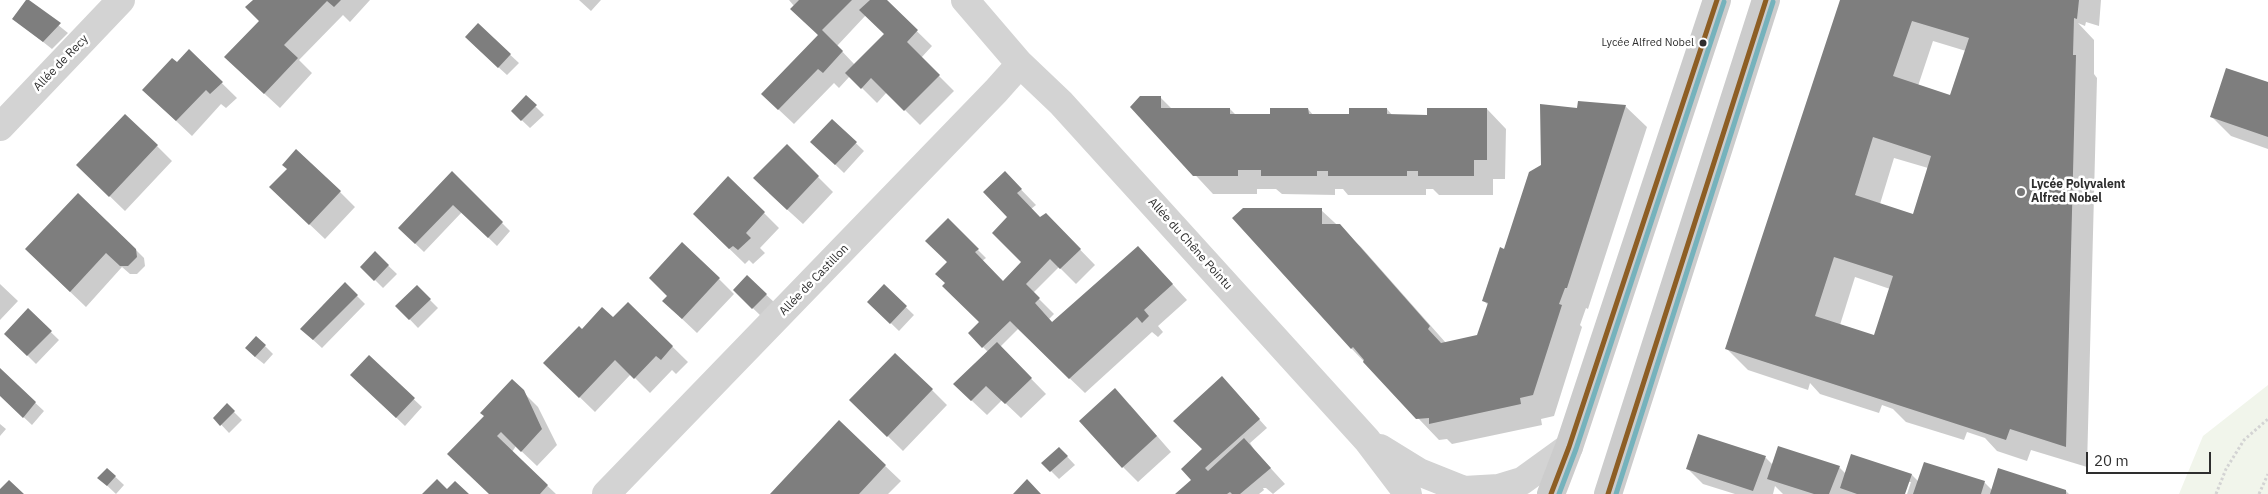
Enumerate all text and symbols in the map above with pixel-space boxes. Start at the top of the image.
street label: Allée de Recy [31,32,91,94]
place label: Lycée Alfred Nobel [1601,36,1694,50]
marker: Lycée Alfred Nobel [1698,38,1708,48]
place label: Lycée Polyvalent Alfred Nobel [2031,178,2125,206]
marker: Lycée Polyvalent Alfred Nobel [2015,186,2027,198]
street label: Allée du Chêne Pointu [1145,195,1235,293]
street label: Allée de Castillon [776,241,852,319]
scale bar [2088,442,2213,474]
text: 20 m [2094,451,2129,470]

